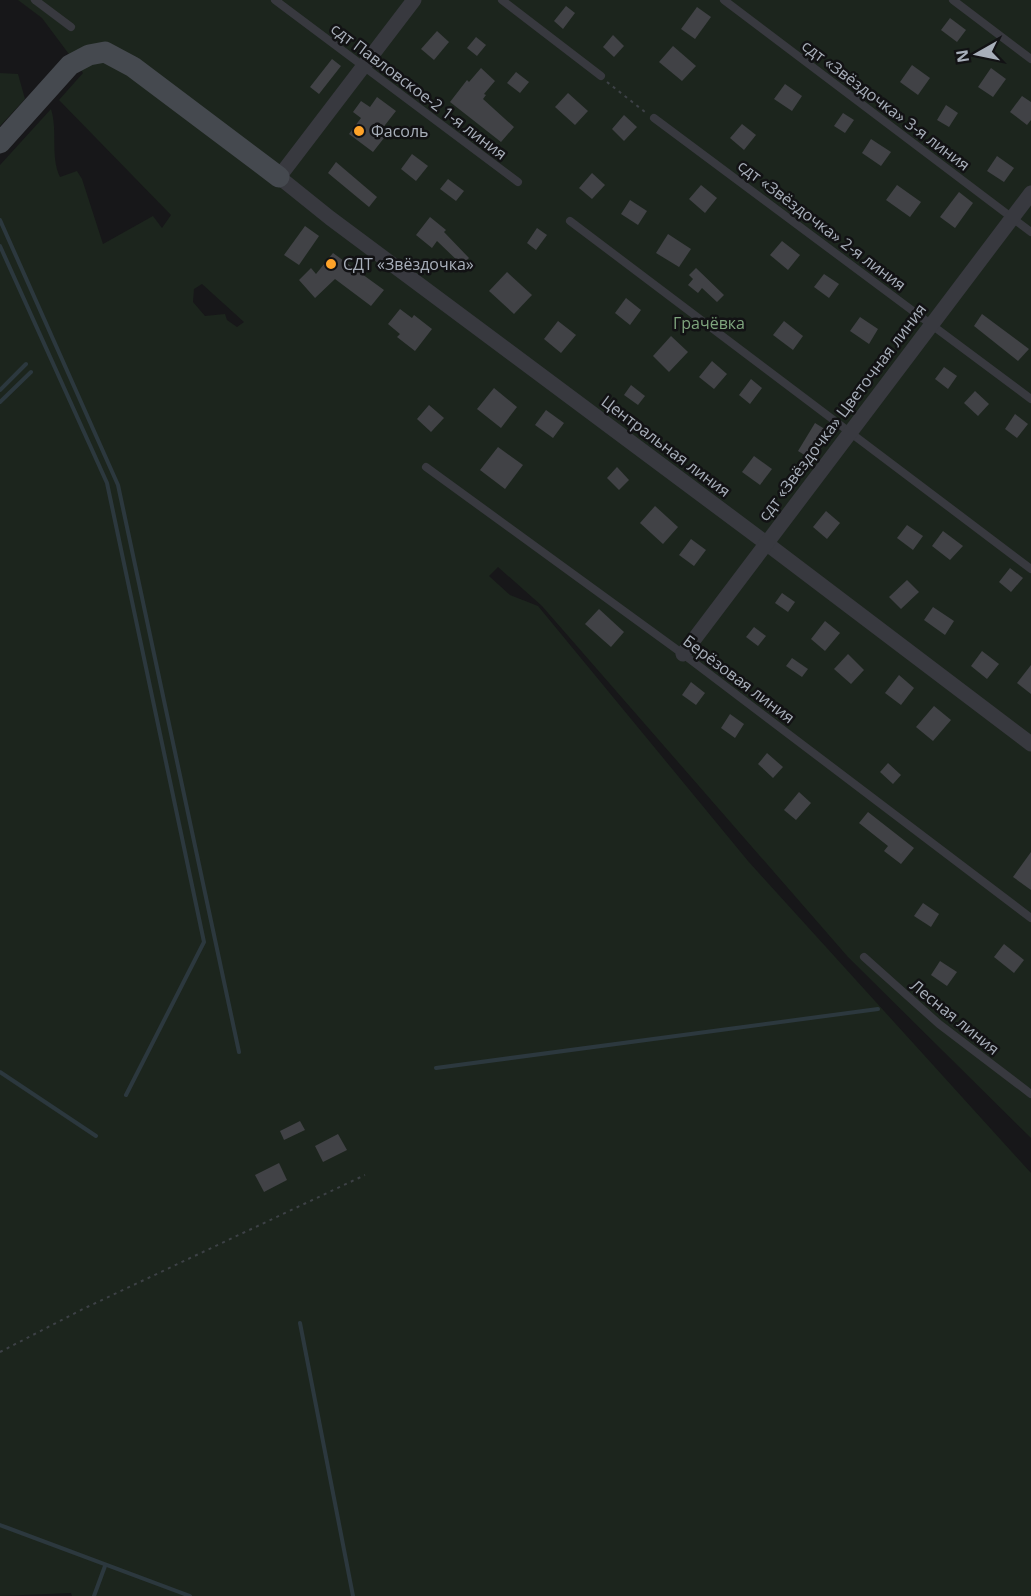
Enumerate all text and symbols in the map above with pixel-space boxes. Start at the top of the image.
street label: сдт Павловское-2 1-я линия [327,18,511,164]
north arrow [947,24,1007,84]
street label: сдт «Звёздочка» 3-я линия [797,34,975,176]
text: N [950,48,974,64]
place label: Фасоль [371,120,429,142]
marker: Фасоль [352,124,366,138]
street label: сдт «Звёздочка» 2-я линия [733,154,911,296]
place label: СДТ «Звёздочка» [343,253,474,275]
marker: СДТ «Звёздочка» [324,257,338,271]
street label: сдт «Звёздочка» Цветочная линия [753,299,931,525]
park label: Грачёвка [673,312,745,334]
street label: Центральная линия [597,390,735,502]
street label: Берёзовая линия [679,630,799,728]
street label: Лесная линия [906,974,1004,1060]

